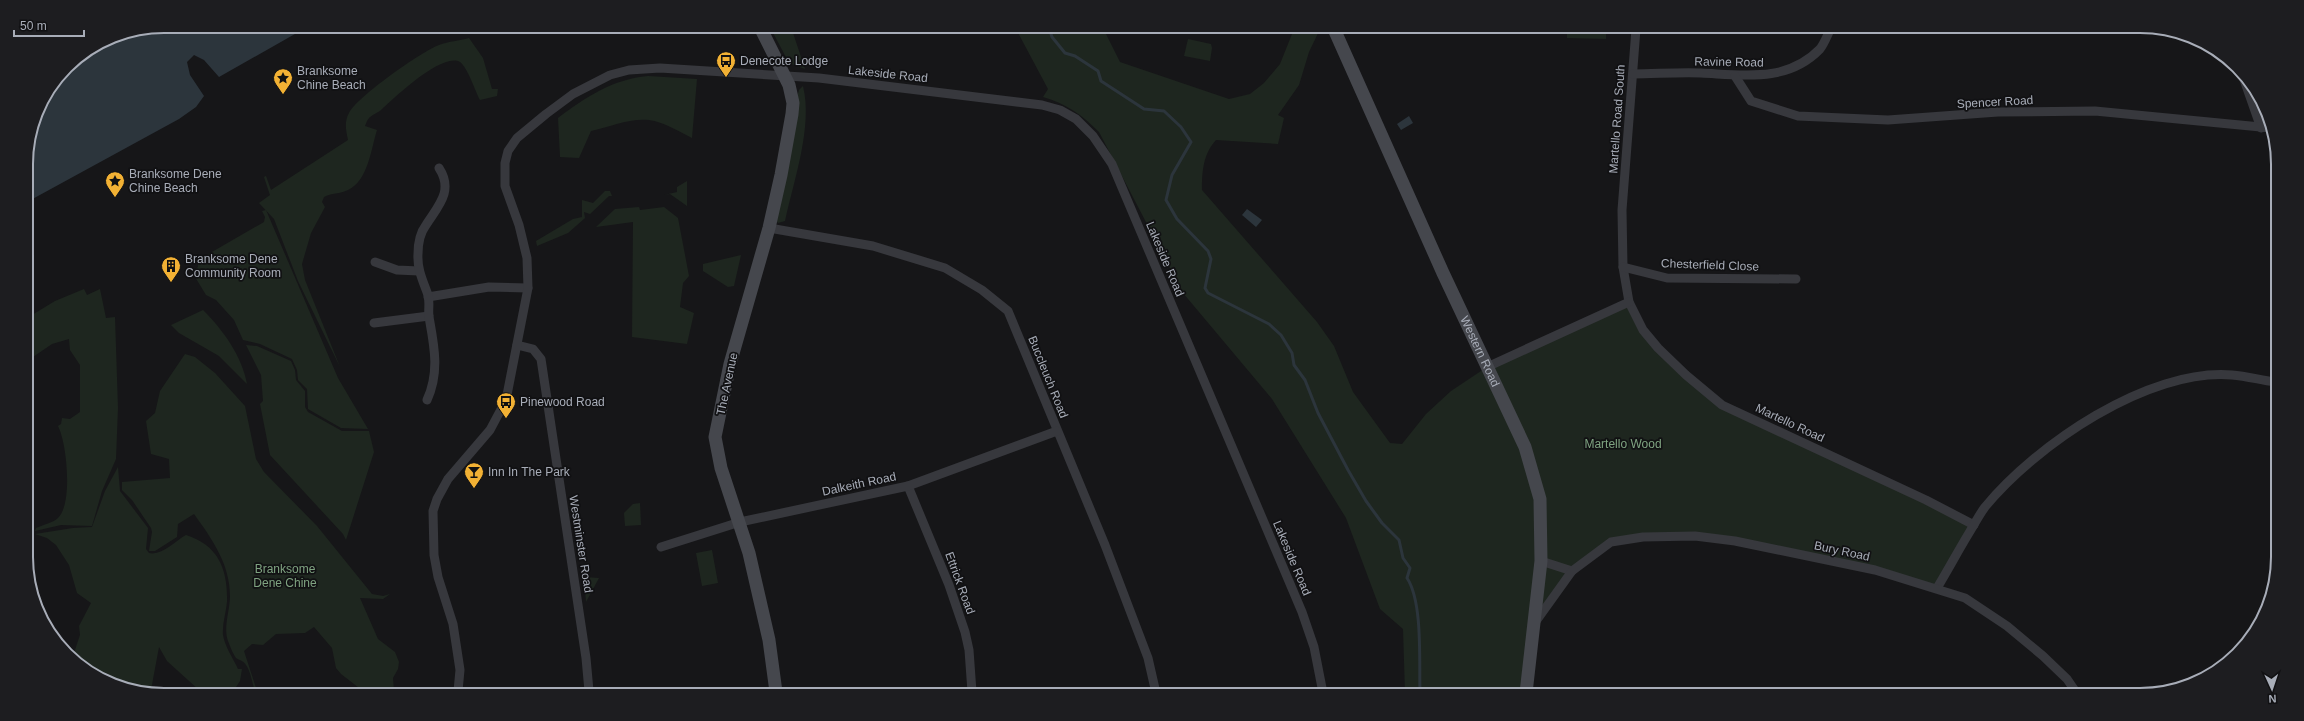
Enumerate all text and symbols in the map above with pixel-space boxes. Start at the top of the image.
scale bar [14,12,84,38]
text: 50 m [20,19,47,33]
bus stop icon: Denecote Lodge [715,50,737,78]
place label: Denecote Lodge [740,54,828,68]
street label: Ravine Road [1694,54,1764,70]
street label: Lakeside Road [847,63,929,85]
place label: Branksome Chine Beach [297,64,366,92]
street label: Martello Road South [1606,64,1628,174]
place icon: Branksome Chine Beach [272,67,294,95]
street label: Spencer Road [1956,93,2034,111]
place label: Branksome Dene Chine Beach [129,167,222,195]
place icon: Branksome Dene Chine Beach [104,170,126,198]
street label: Lakeside Road [1143,219,1187,299]
place label: Branksome Dene Community Room [185,252,281,280]
building icon: Branksome Dene Community Room [160,255,182,283]
street label: Chesterfield Close [1661,256,1760,274]
street label: Western Road [1457,314,1503,389]
street label: Buccleuch Road [1025,334,1071,420]
street label: The Avenue [714,351,741,417]
bus stop icon: Pinewood Road [495,391,517,419]
place label: Pinewood Road [520,395,605,409]
street label: Martello Road [1753,401,1827,445]
park label: Martello Wood [1584,437,1662,451]
bar icon: Inn In The Park [463,461,485,489]
place label: Inn In The Park [488,465,571,479]
street label: Dalkeith Road [821,469,897,499]
street label: Westminster Road [566,494,596,594]
street label: Lakeside Road [1270,518,1314,598]
street label: Bury Road [1813,538,1871,564]
street label: Ettrick Road [942,550,978,616]
park label: Branksome Dene Chine [253,562,317,590]
north arrow [2252,669,2292,709]
text: N [2268,693,2277,705]

